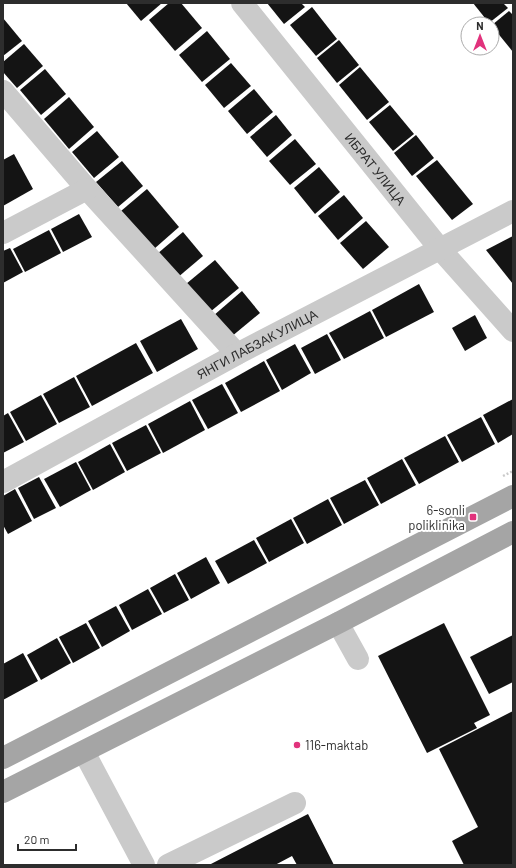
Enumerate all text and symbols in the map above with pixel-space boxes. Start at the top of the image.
north arrow [460,16,500,56]
text: N [476,19,484,32]
street label: ИБРАТ УЛИЦА [342,130,410,208]
street label: ЯНГИ ЛАБЗАК УЛИЦА [194,306,320,383]
place label: 6-sonli poliklinika [408,502,465,533]
marker: 6-sonli poliklinika [468,512,478,522]
place label: 116-maktab [305,737,368,753]
marker: 116-maktab [292,740,302,750]
scale bar [18,826,76,852]
text: 20 m [24,832,50,846]

